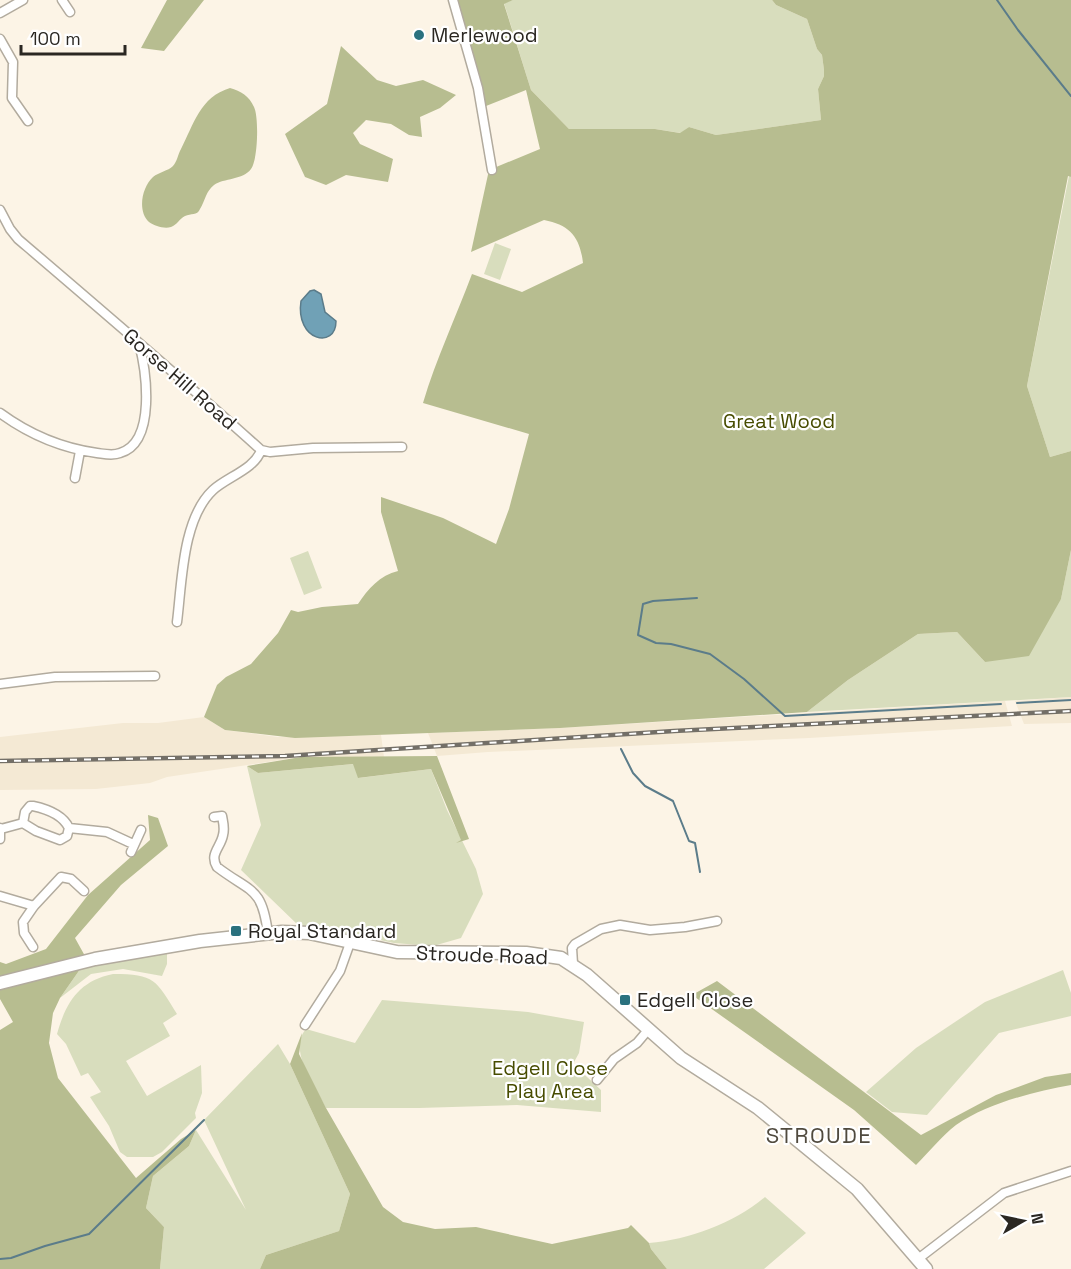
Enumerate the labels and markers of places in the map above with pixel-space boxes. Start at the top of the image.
place label: Merlewood [431,22,538,48]
marker: Merlewood [412,28,426,42]
place label: Royal Standard [248,918,396,944]
marker: Royal Standard [229,924,243,938]
place label: Edgell Close [637,987,753,1013]
marker: Edgell Close [618,993,632,1007]

